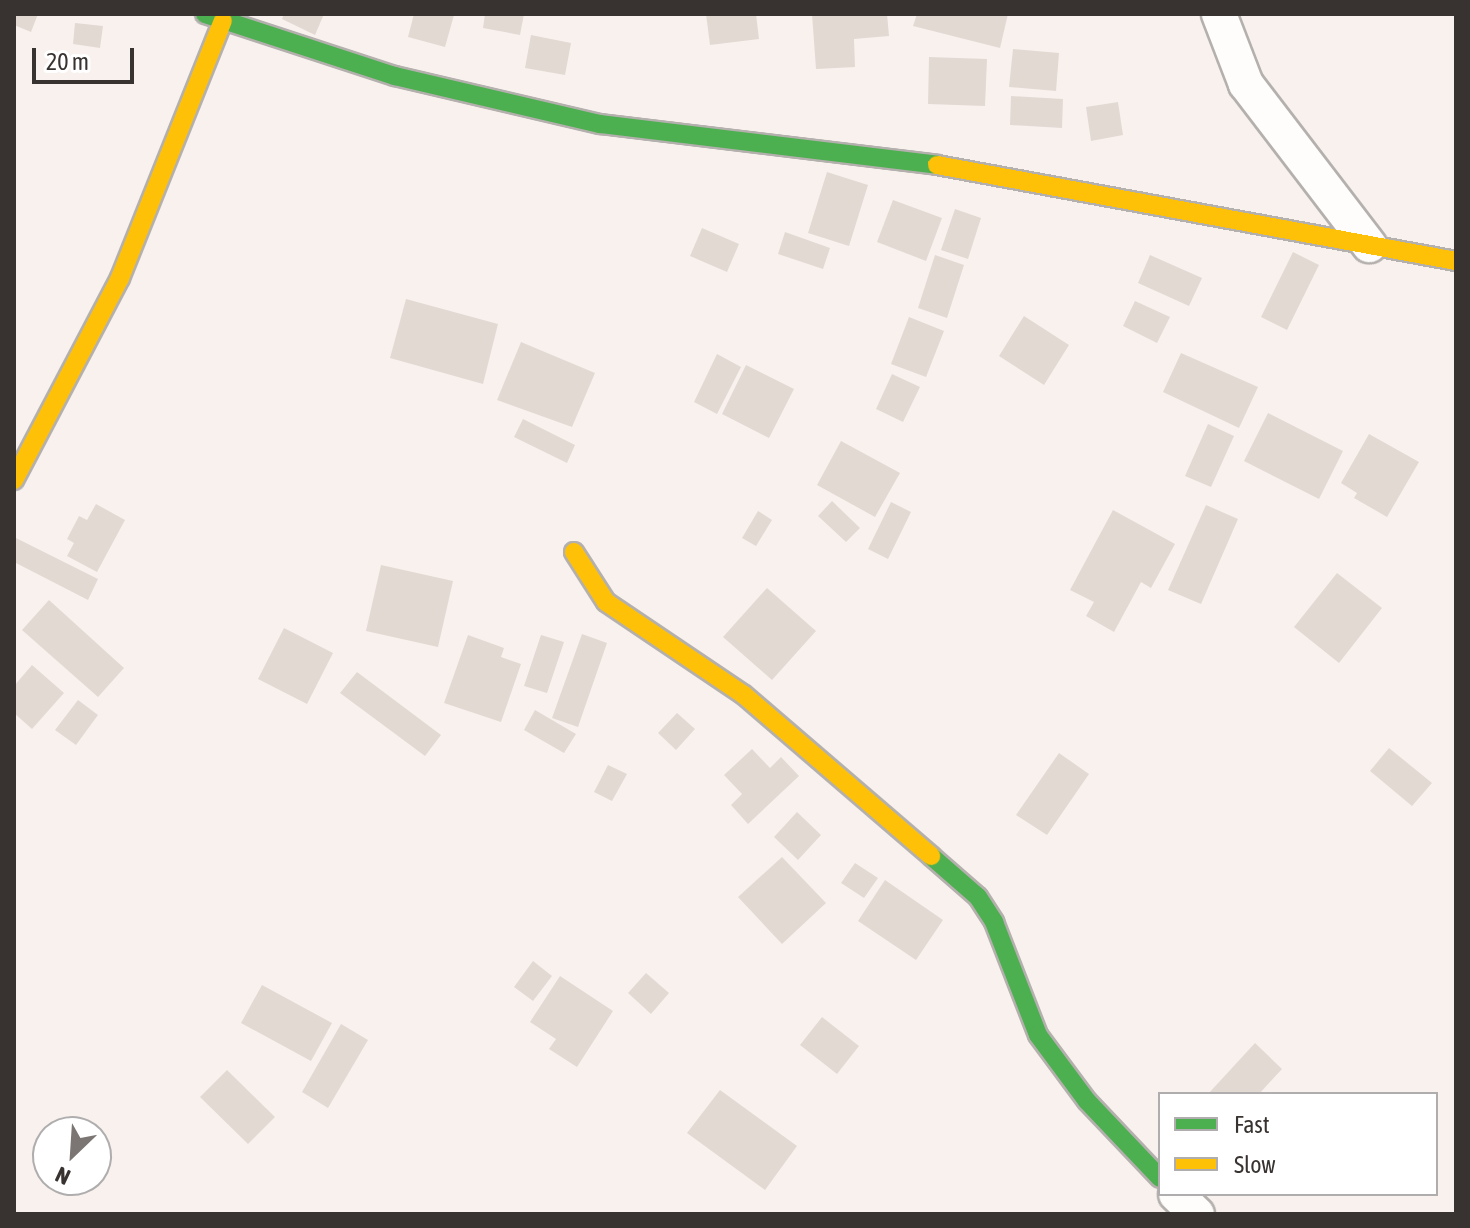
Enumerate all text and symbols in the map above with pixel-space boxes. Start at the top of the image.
scale bar [36,32,138,82]
text: 20 m [46,48,89,75]
legend [1158,1092,1438,1196]
text: Fast [1234,1111,1270,1138]
north arrow [32,1116,112,1196]
text: Slow [1234,1151,1276,1178]
text: N [51,1161,74,1190]

